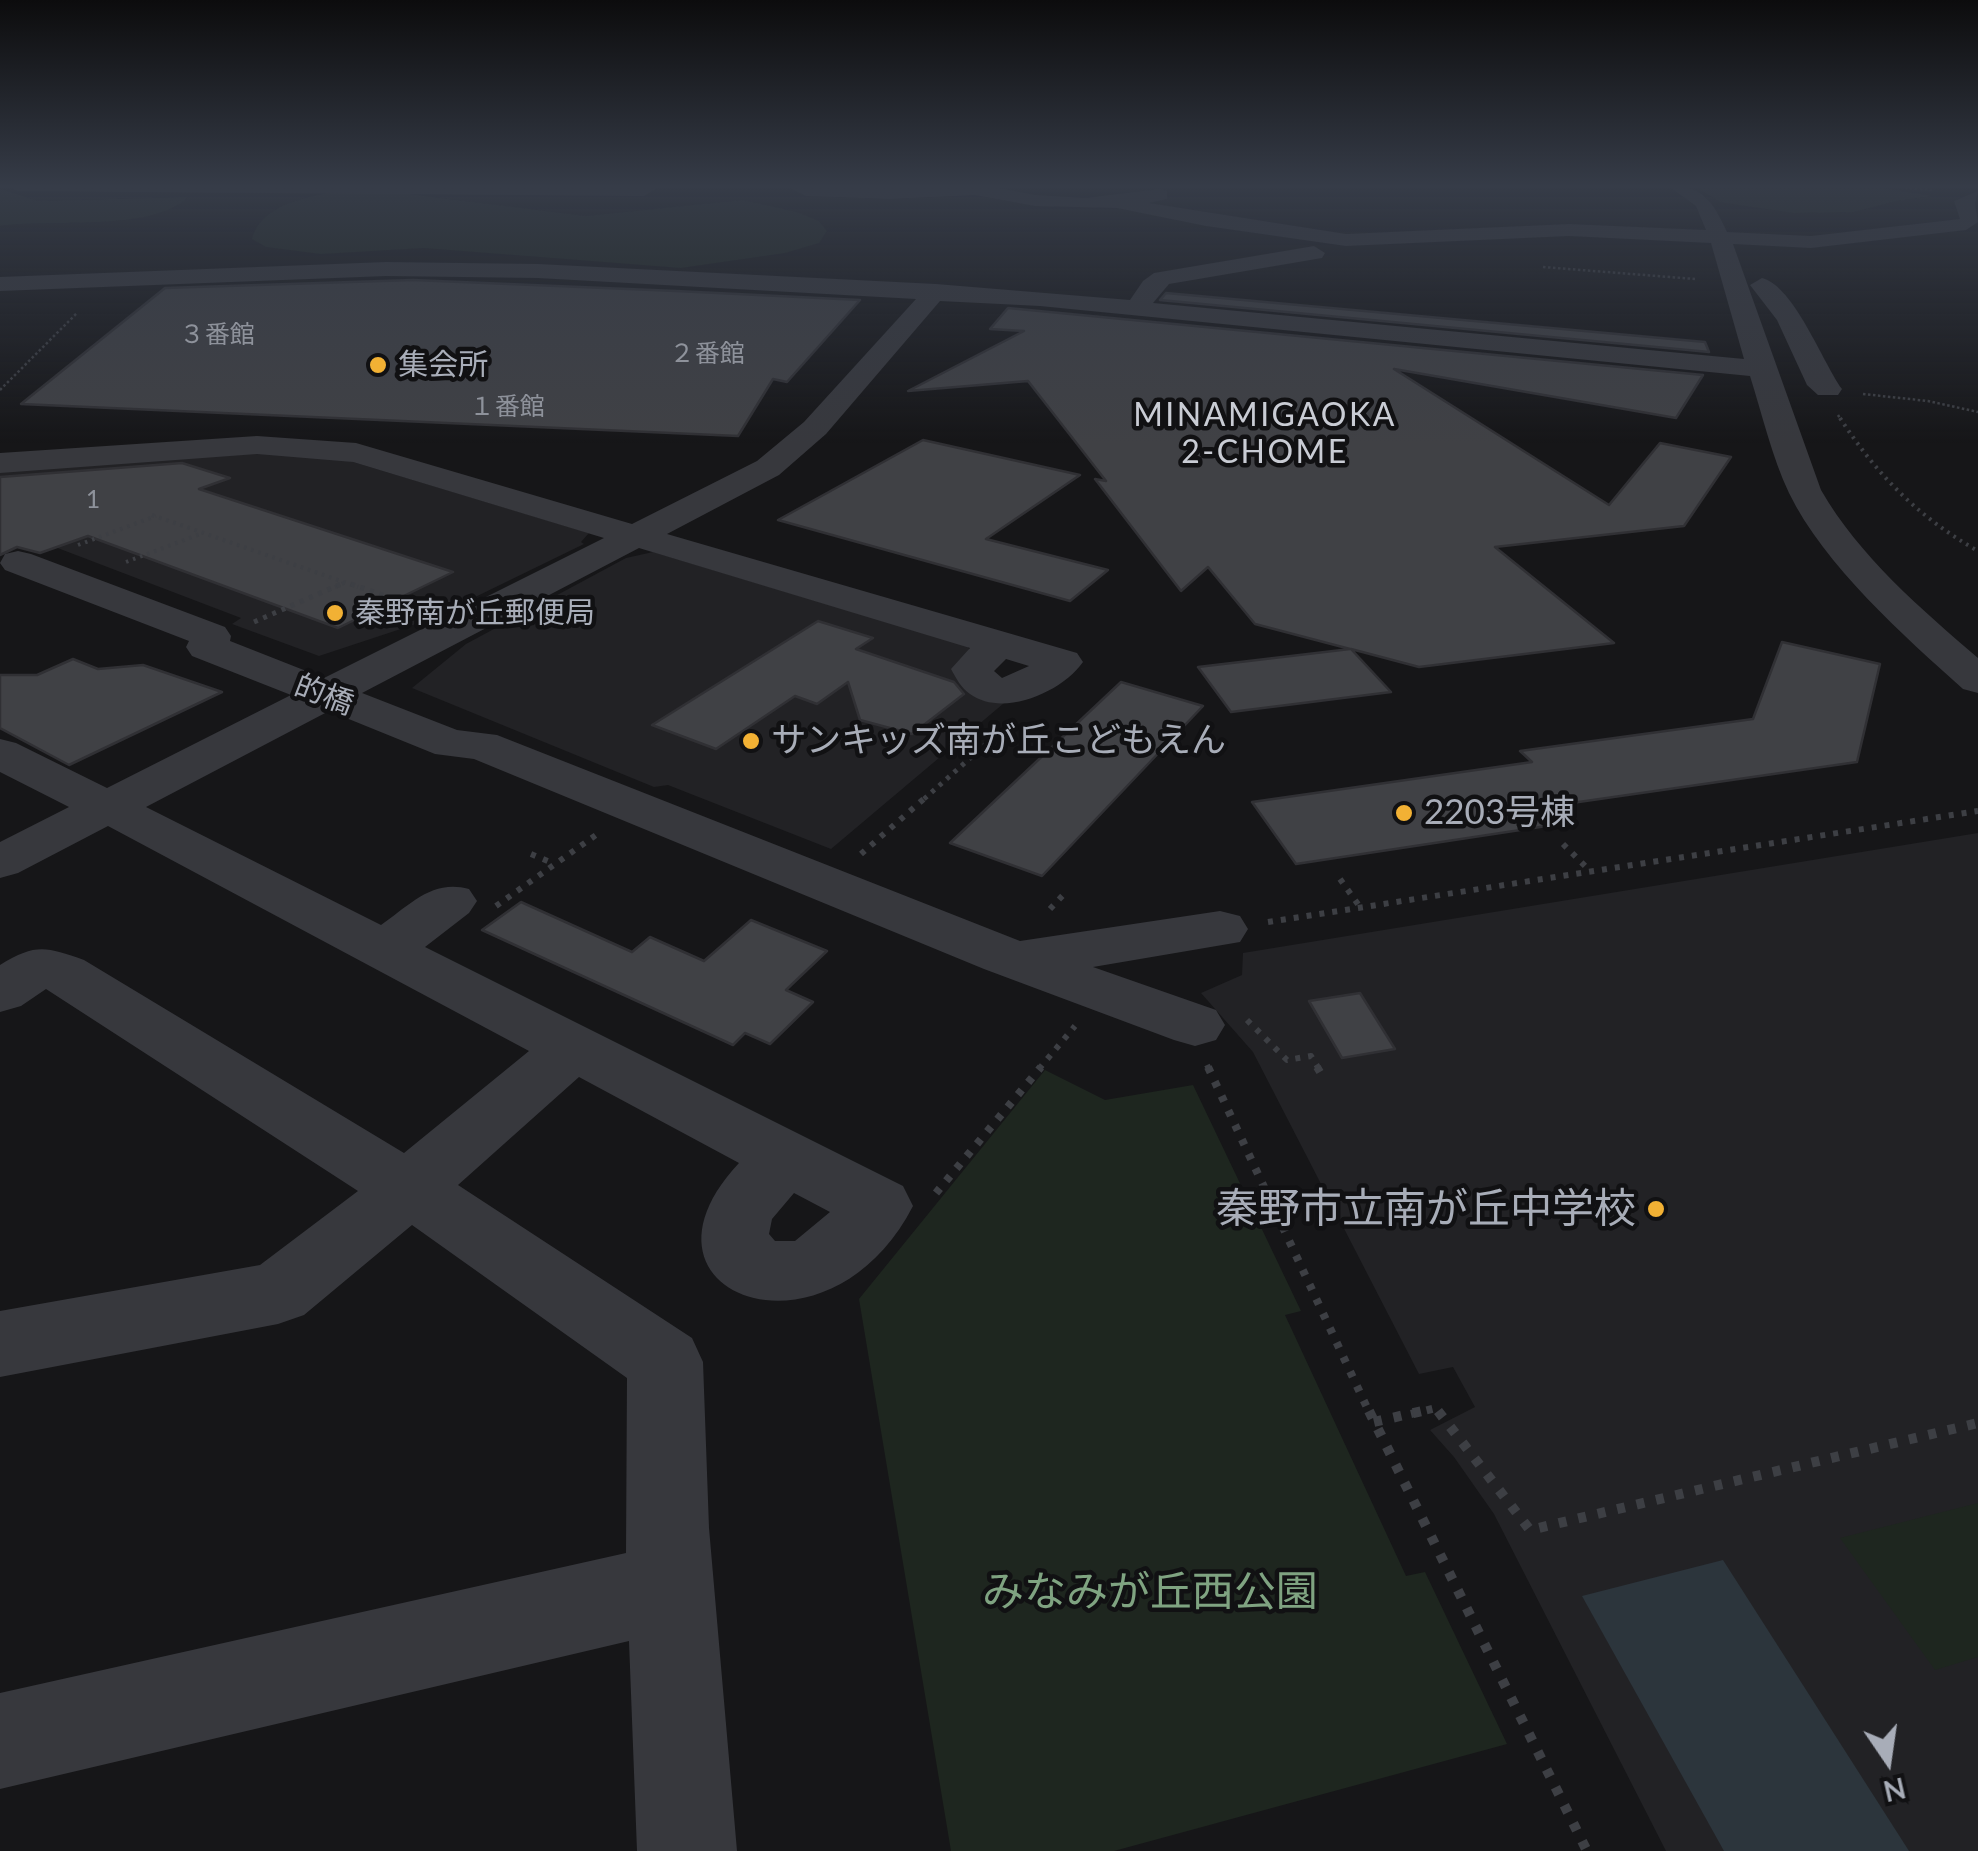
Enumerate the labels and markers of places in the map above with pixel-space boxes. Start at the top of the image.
place label: 集会所 [398,347,488,383]
marker: 集会所 [367,354,389,376]
place label: 秦野南が丘郵便局 [355,595,595,631]
marker: 秦野南が丘郵便局 [324,602,346,624]
place label: サンキッズ南が丘こどもえん [771,720,1226,762]
marker: サンキッズ南が丘こどもえん [740,730,762,752]
place label: 2203号棟 [1424,792,1575,834]
marker: 2203号棟 [1393,802,1415,824]
place label: 秦野市立南が丘中学校 [1216,1184,1636,1234]
marker: 秦野市立南が丘中学校 [1645,1198,1667,1220]

